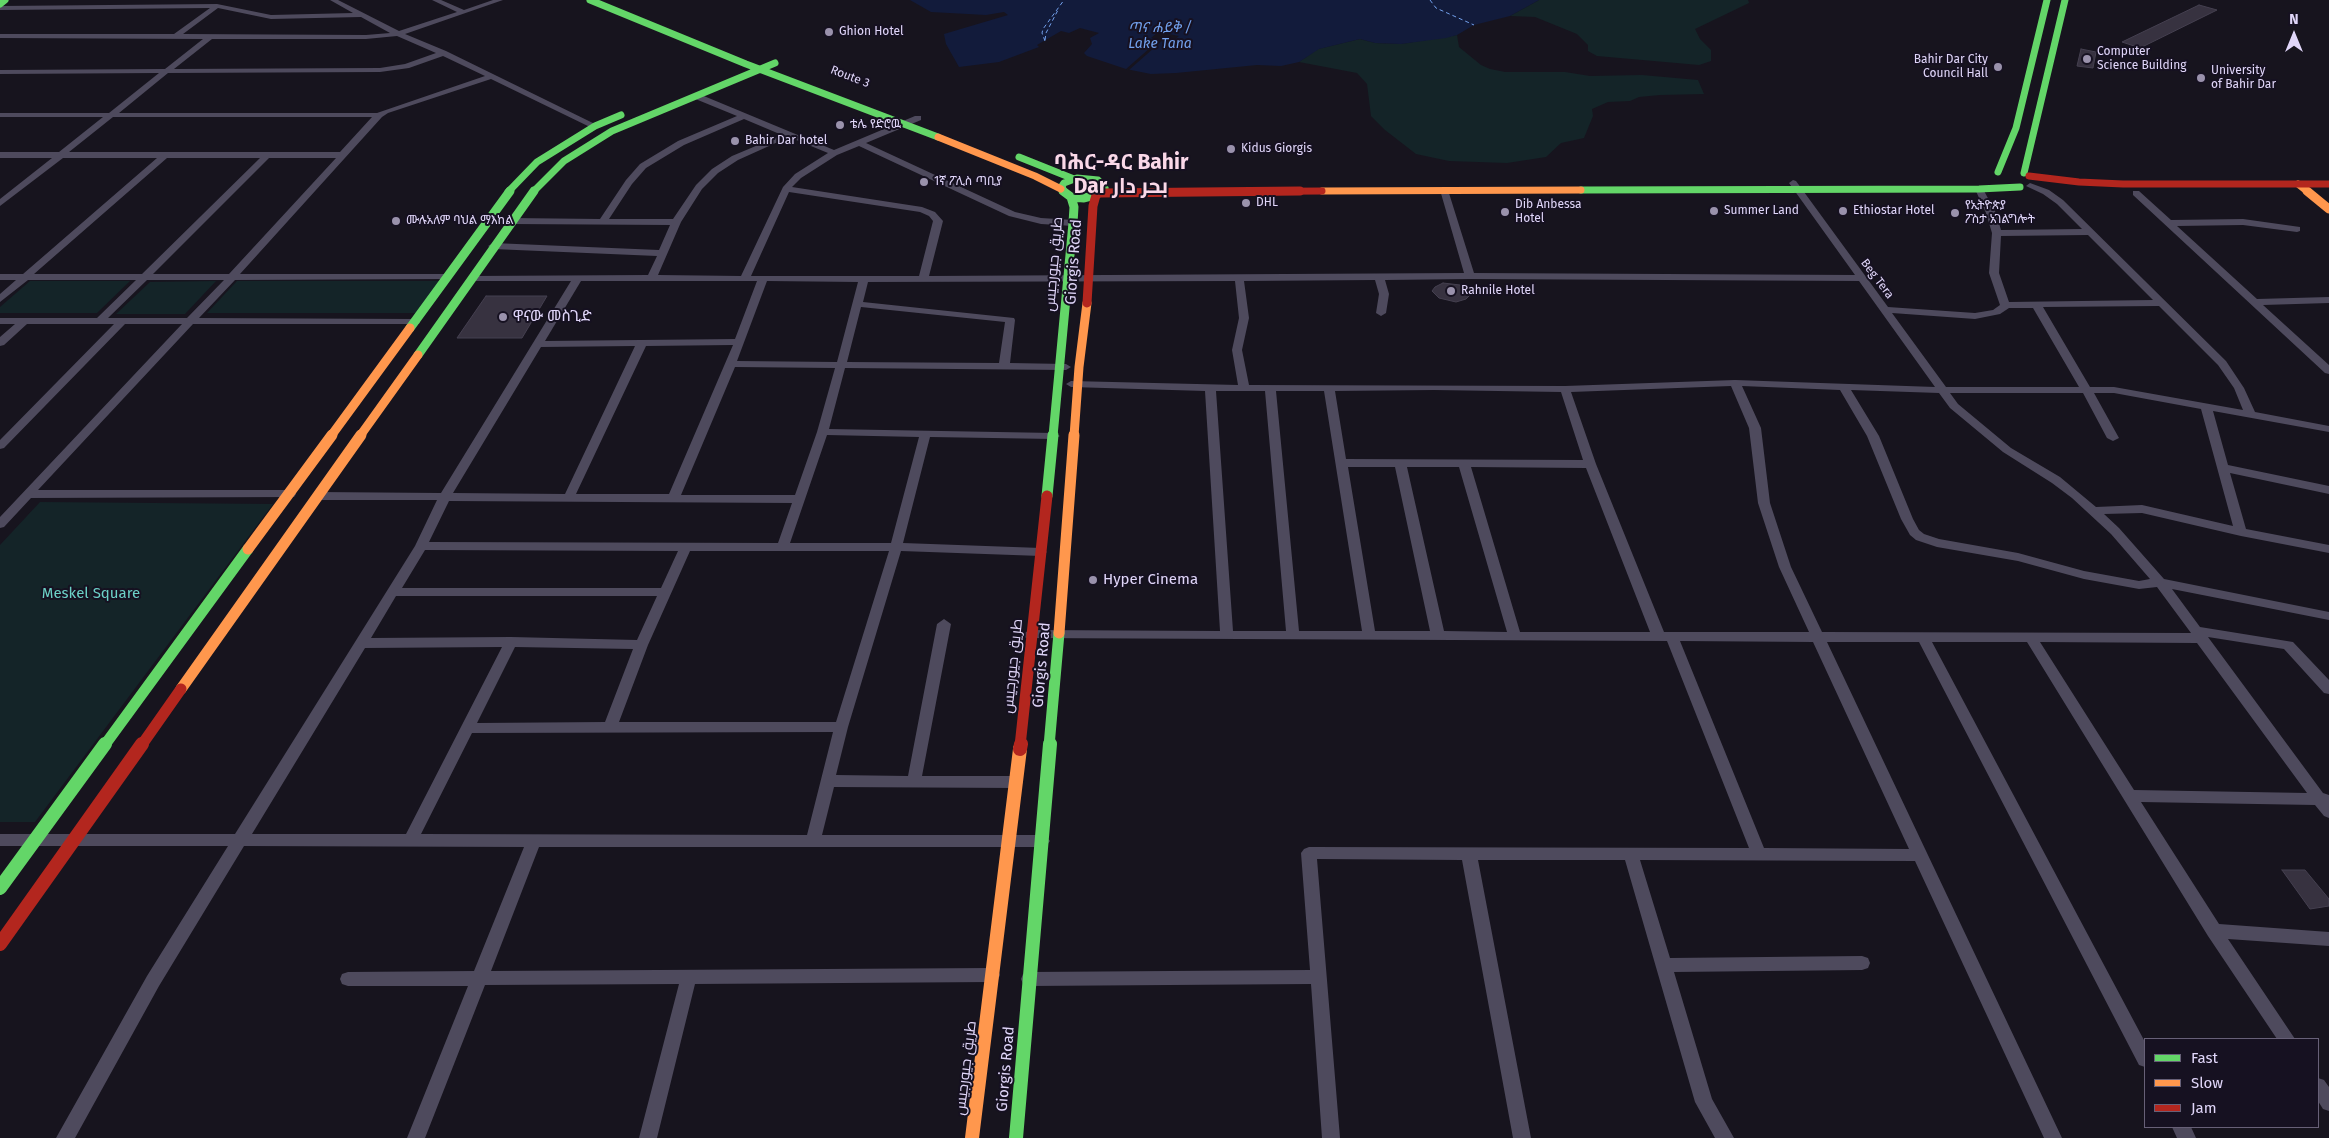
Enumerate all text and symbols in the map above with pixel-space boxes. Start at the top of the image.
north arrow [2269,10,2319,60]
text: N [2289,11,2299,28]
water label: ጣና ሐይቅ / Lake Tana [1128,20,1192,52]
place label: Ghion Hotel [839,25,904,39]
marker: Ghion Hotel [823,26,835,38]
place label: Computer Science Building [2097,45,2186,73]
place label: Bahir Dar City Council Hall [1914,53,1988,81]
marker: Computer Science Building [2081,53,2093,65]
marker: Bahir Dar City Council Hall [1992,61,2004,73]
street label: Route 3 [828,63,872,91]
place label: University of Bahir Dar [2211,64,2276,92]
marker: University of Bahir Dar [2195,72,2207,84]
place label: ቴሌ የድሮዉ [850,118,901,132]
marker: ቴሌ የድሮዉ [834,119,846,131]
place label: Bahir Dar hotel [745,134,827,148]
marker: Bahir Dar hotel [729,135,741,147]
place label: Kidus Giorgis [1241,142,1312,156]
marker: Kidus Giorgis [1225,143,1237,155]
district label: ባሕር-ዳር Bahir Dar بحر دار [1054,150,1188,200]
place label: 1ኛ ፖሊስ ጣቢያ [934,175,1002,189]
marker: 1ኛ ፖሊስ ጣቢያ [918,176,930,188]
place label: DHL [1256,196,1278,210]
marker: DHL [1240,197,1252,209]
place label: Dib Anbessa Hotel [1515,198,1581,226]
place label: የኢትዮጵያ ፖስታ አገልግሎት [1965,199,2035,227]
place label: Summer Land [1724,204,1799,218]
place label: Ethiostar Hotel [1853,204,1935,218]
marker: Summer Land [1708,205,1720,217]
marker: Ethiostar Hotel [1837,205,1849,217]
marker: Dib Anbessa Hotel [1499,206,1511,218]
marker: የኢትዮጵያ ፖስታ አገልግሎት [1949,207,1961,219]
place label: ሙሉአለም ባህል ማእከል [406,214,513,228]
marker: ሙሉአለም ባህል ማእከል [390,215,402,227]
street label: طريق جيورجيس [1041,216,1067,312]
street label: Giorgis Road [1062,219,1086,305]
street label: Beg Tera [1857,256,1897,302]
place label: Rahnile Hotel [1461,284,1535,298]
marker: Rahnile Hotel [1445,285,1457,297]
place label: ዋናው መስጊድ [513,308,592,326]
marker: ዋናው መስጊድ [497,311,509,323]
place label: Hyper Cinema [1103,571,1198,589]
marker: Hyper Cinema [1087,574,1099,586]
park label: Meskel Square [42,585,140,603]
street label: طريق جيورجيس [999,618,1027,714]
street label: Giorgis Road [1029,622,1055,708]
street label: طريق جيورجيس [951,1020,981,1116]
street label: Giorgis Road [993,1026,1019,1112]
legend [2144,1038,2319,1128]
text: Fast [2191,1049,2218,1067]
text: Slow [2191,1074,2223,1092]
text: Jam [2191,1099,2217,1117]

